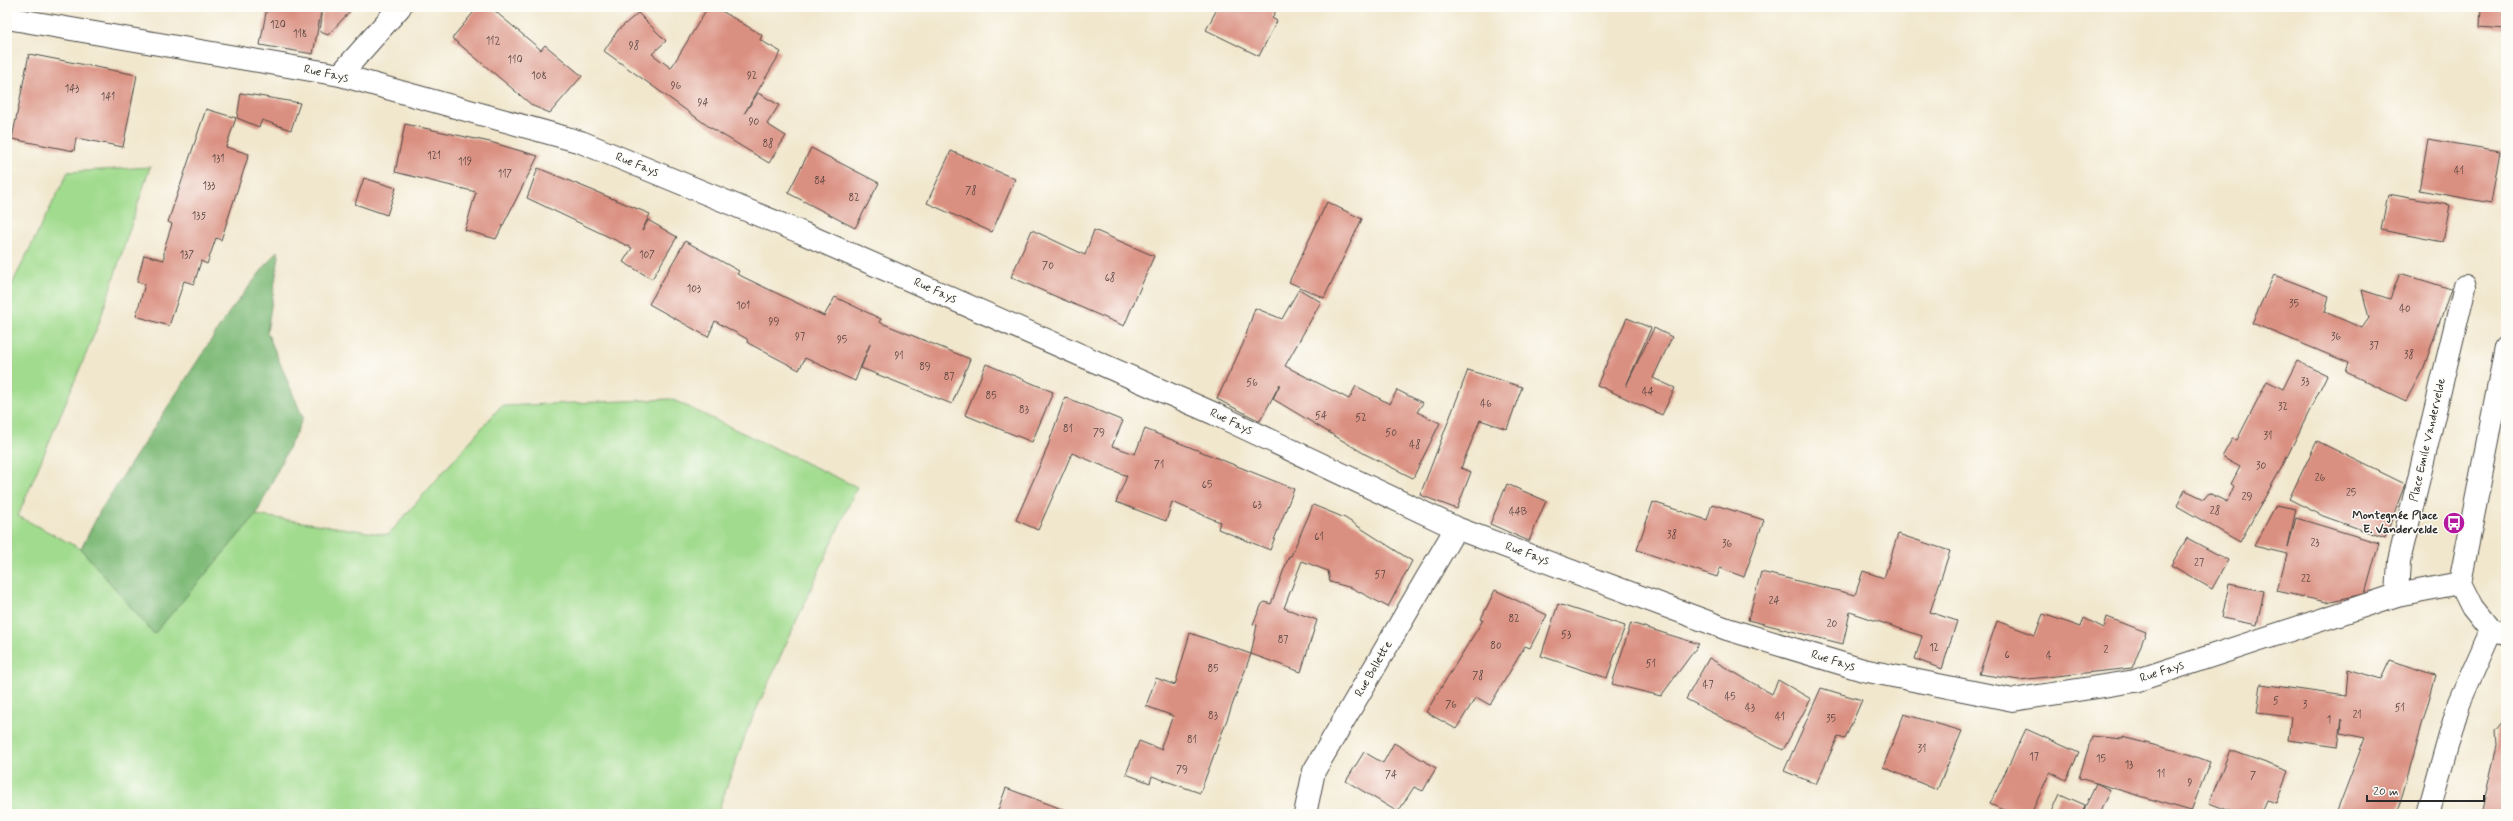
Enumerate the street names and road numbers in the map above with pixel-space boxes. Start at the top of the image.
street label: Rue Fays [302,61,350,87]
street label: Rue Fays [613,149,661,181]
street label: Rue Fays [911,274,959,308]
street label: Place Emile Vandervelde [2406,376,2450,503]
street label: Rue Fays [1207,405,1255,439]
street label: Rue Fays [1503,539,1551,569]
street label: Rue Bollette [1352,638,1397,700]
street label: Rue Fays [1809,647,1857,675]
street label: Rue Fays [2138,657,2186,687]

